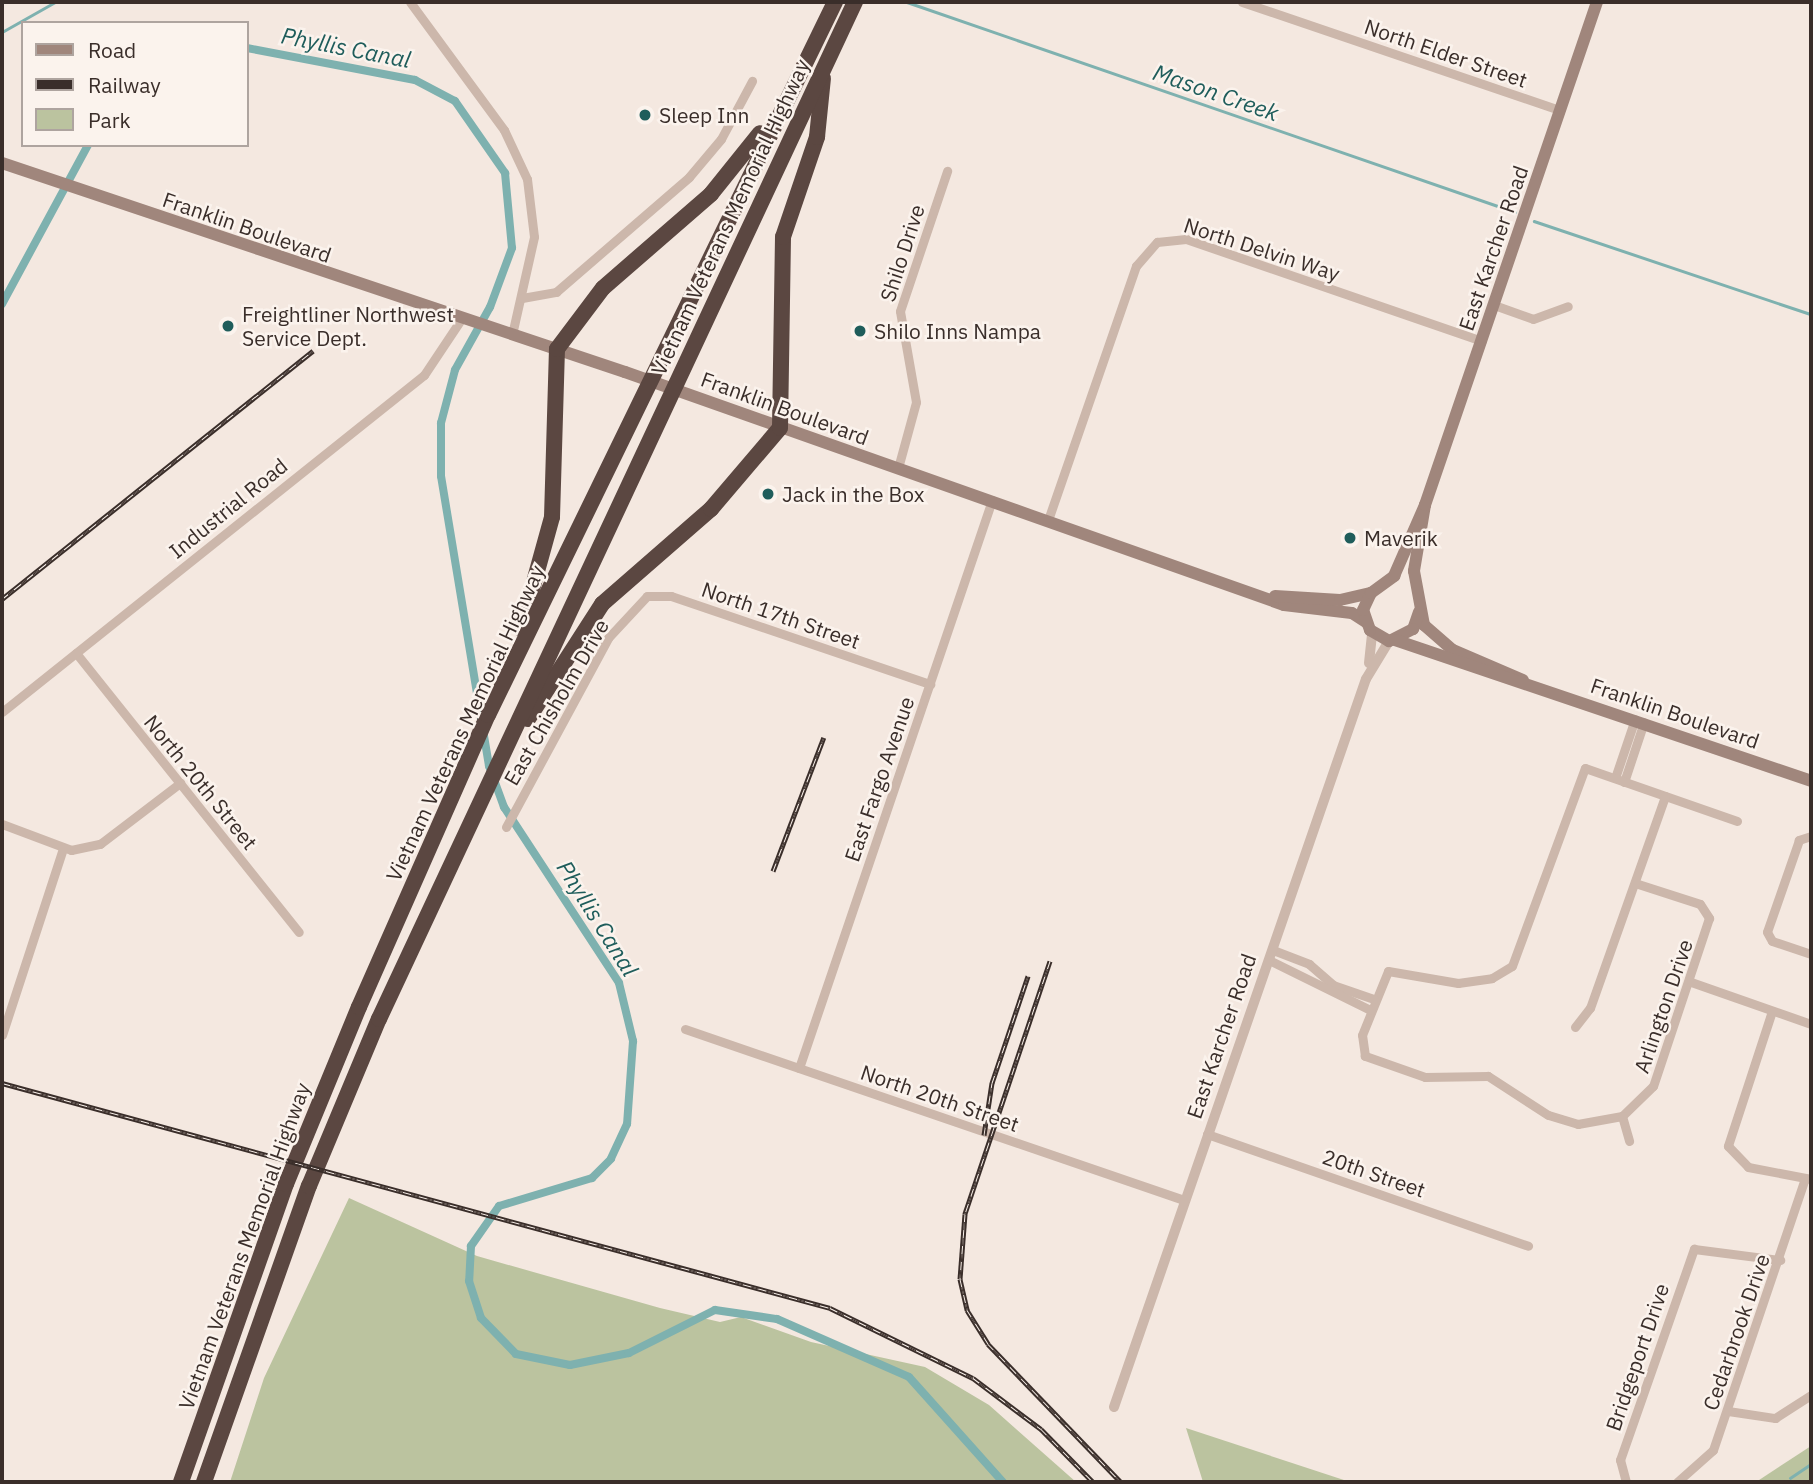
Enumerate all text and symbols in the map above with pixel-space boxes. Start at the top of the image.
street label: North Elder Street [1361,13,1531,93]
legend [21,21,248,147]
water label: Phyllis Canal [279,21,413,73]
text: Road [88,36,136,64]
street label: Vietnam Veterans Memorial Highway [645,55,815,379]
water label: Mason Creek [1150,58,1282,126]
text: Railway [88,71,161,99]
place label: Sleep Inn [659,102,749,128]
text: Park [88,106,131,134]
marker: Sleep Inn [637,107,653,123]
street label: East Karcher Road [1453,162,1533,334]
street label: Franklin Boulevard [159,186,335,268]
street label: Shilo Drive [874,201,930,305]
street label: North Delvin Way [1181,212,1343,286]
place label: Freightliner Northwest Service Dept. [242,301,454,351]
marker: Freightliner Northwest Service Dept. [220,318,236,334]
place label: Shilo Inns Nampa [874,318,1041,344]
marker: Shilo Inns Nampa [852,323,868,339]
street label: Franklin Boulevard [698,366,872,450]
street label: Industrial Road [164,453,292,563]
place label: Jack in the Box [782,481,924,507]
marker: Jack in the Box [760,486,776,502]
place label: Maverik [1364,525,1438,551]
marker: Maverik [1342,530,1358,546]
street label: Vietnam Veterans Memorial Highway [380,561,550,885]
street label: North 17th Street [699,576,863,654]
street label: East Chisholm Drive [498,614,614,790]
street label: Franklin Boulevard [1587,672,1763,754]
street label: East Fargo Avenue [839,693,919,865]
street label: North 20th Street [139,710,263,854]
water label: Phyllis Canal [552,855,644,981]
street label: Arlington Drive [1628,936,1698,1076]
street label: East Karcher Road [1181,950,1261,1122]
street label: North 20th Street [858,1059,1022,1137]
street label: Vietnam Veterans Memorial Highway [173,1079,315,1413]
street label: 20th Street [1319,1144,1429,1202]
street label: Cedarbrook Drive [1697,1250,1775,1414]
street label: Bridgeport Drive [1600,1280,1674,1434]

